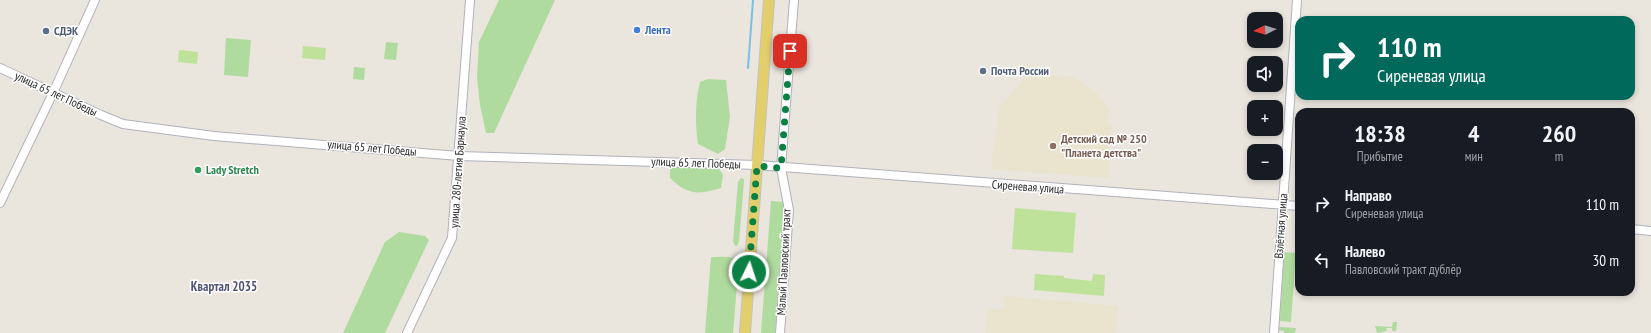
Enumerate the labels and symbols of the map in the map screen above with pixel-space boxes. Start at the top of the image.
north arrow [1247,12,1283,48]
place label: Лента [644,22,671,37]
place label: СДЭК [54,23,79,38]
marker: Лента [632,25,642,35]
marker: СДЭК [41,26,51,36]
pin [773,34,807,68]
place label: Почта России [991,63,1049,78]
marker: Почта России [978,66,988,76]
street label: улица 65 лет Победы [12,68,100,119]
street label: улица 280-летия Барнаула [446,115,469,228]
place label: Детский сад № 250 "Планета детства" [1061,131,1147,160]
street label: улица 65 лет Победы [327,136,417,159]
marker: Детский сад № 250 "Планета детства" [1048,141,1058,151]
street label: улица 65 лет Победы [651,153,741,172]
place label: Lady Stretch [206,162,259,177]
marker: Lady Stretch [193,165,203,175]
street label: Сиреневая улица [991,176,1065,197]
street label: Взлётная улица [1271,193,1290,259]
street label: Малый Павловский тракт [773,208,794,316]
position arrow [728,251,770,293]
district label: Квартал 2035 [191,278,257,295]

